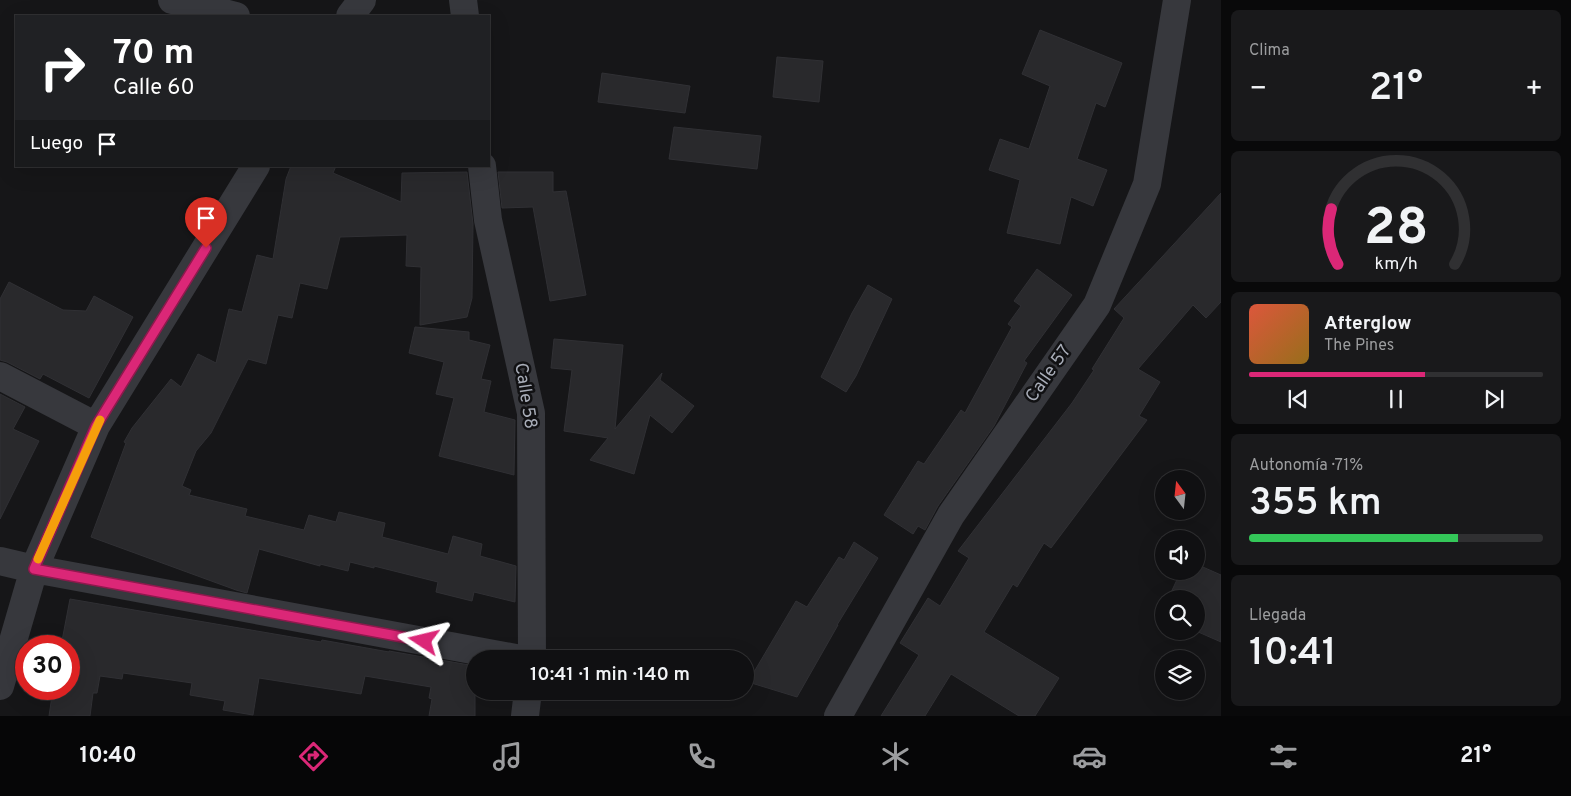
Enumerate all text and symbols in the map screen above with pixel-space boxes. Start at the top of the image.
text: 70 m [113,32,194,76]
icon: right [30,35,95,100]
text: Clima [1249,41,1290,61]
text: 21° [1369,65,1423,114]
text: − [1249,72,1267,108]
text: + [1525,72,1543,108]
text: Calle 60 [113,75,195,102]
icon: arrive [93,130,121,158]
text: Luego [30,132,83,156]
pin [185,197,227,248]
text: 28 [1364,197,1428,263]
icon: arrive [192,204,220,232]
text: km/h [1374,253,1418,276]
text: Afterglow [1324,312,1412,336]
text: The Pines [1324,336,1394,356]
street label: Calle 57 [1021,341,1077,407]
street label: Calle 58 [508,361,542,431]
icon: previous [1284,385,1312,413]
icon: pause [1382,385,1410,413]
icon: next [1480,385,1508,413]
text: Autonomía · 71% [1249,456,1363,476]
north arrow [1155,470,1205,520]
map controls [1155,470,1205,700]
text: 355 km [1249,480,1382,529]
button: sound [1155,530,1205,580]
button: search [1155,590,1205,640]
text: Llegada [1249,606,1306,626]
position arrow [397,614,449,666]
text: 10:41 [1249,630,1337,679]
speed limit sign: 30 [15,635,80,700]
button: layers [1155,650,1205,700]
text: 10:41 · 1 min · 140 m [530,663,690,687]
icon: directions [296,739,331,774]
icon: music [490,739,525,774]
icon: phone [684,739,719,774]
icon: climate [878,739,913,774]
icon: car [1072,739,1107,774]
icon: filters [1266,739,1301,774]
text: 10:40 [80,743,137,770]
text: 21° [1460,743,1491,770]

